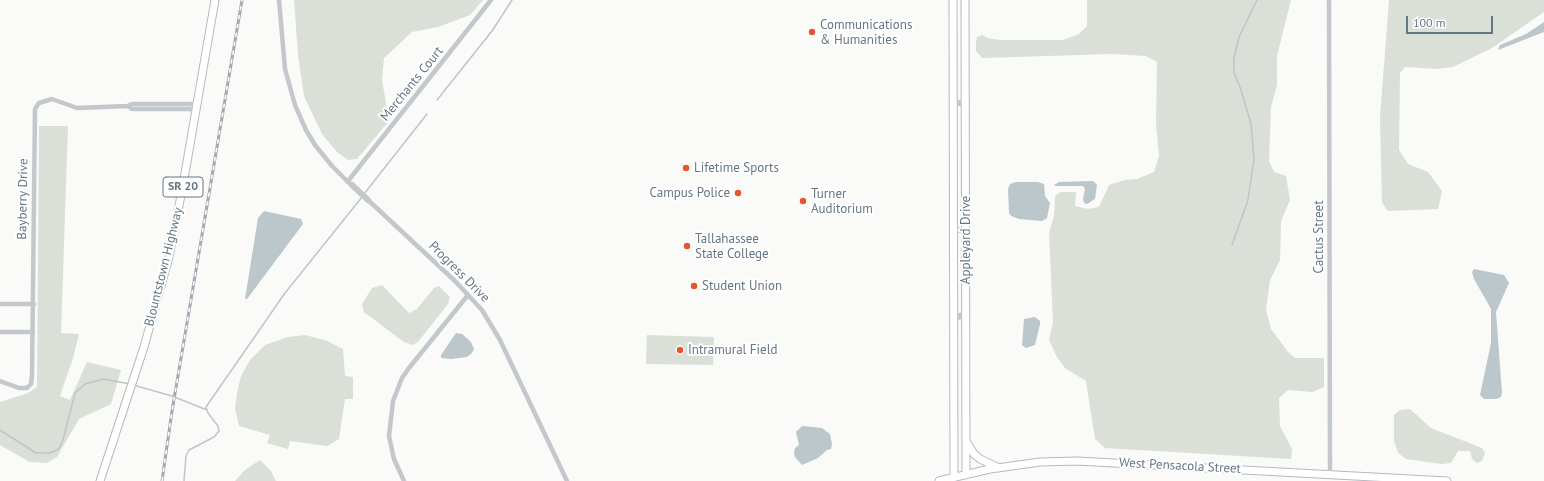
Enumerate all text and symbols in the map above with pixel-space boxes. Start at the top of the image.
scale bar [1408,8,1495,34]
text: 100 m [1413,15,1446,30]
place label: Communications & Humanities [820,17,912,48]
marker: Communications & Humanities [807,27,817,37]
street label: Merchants Court [377,44,447,124]
street label: Bayberry Drive [14,158,32,240]
place label: Lifetime Sports [694,160,779,176]
marker: Lifetime Sports [681,163,691,173]
road number: SR 20 [163,177,203,197]
place label: Campus Police [650,185,730,201]
place label: Turner Auditorium [811,186,873,217]
marker: Campus Police [733,188,743,198]
marker: Turner Auditorium [798,196,808,206]
street label: Appleyard Drive [958,196,974,284]
street label: Cactus Street [1311,200,1327,274]
street label: Blountstown Highway [142,206,186,328]
place label: Tallahassee State College [695,231,769,262]
street label: Progress Drive [425,238,493,306]
marker: Tallahassee State College [682,241,692,251]
place label: Student Union [702,278,782,294]
marker: Student Union [689,281,699,291]
place label: Intramural Field [688,342,777,358]
marker: Intramural Field [675,345,685,355]
street label: West Pensacola Street [1119,455,1241,477]

